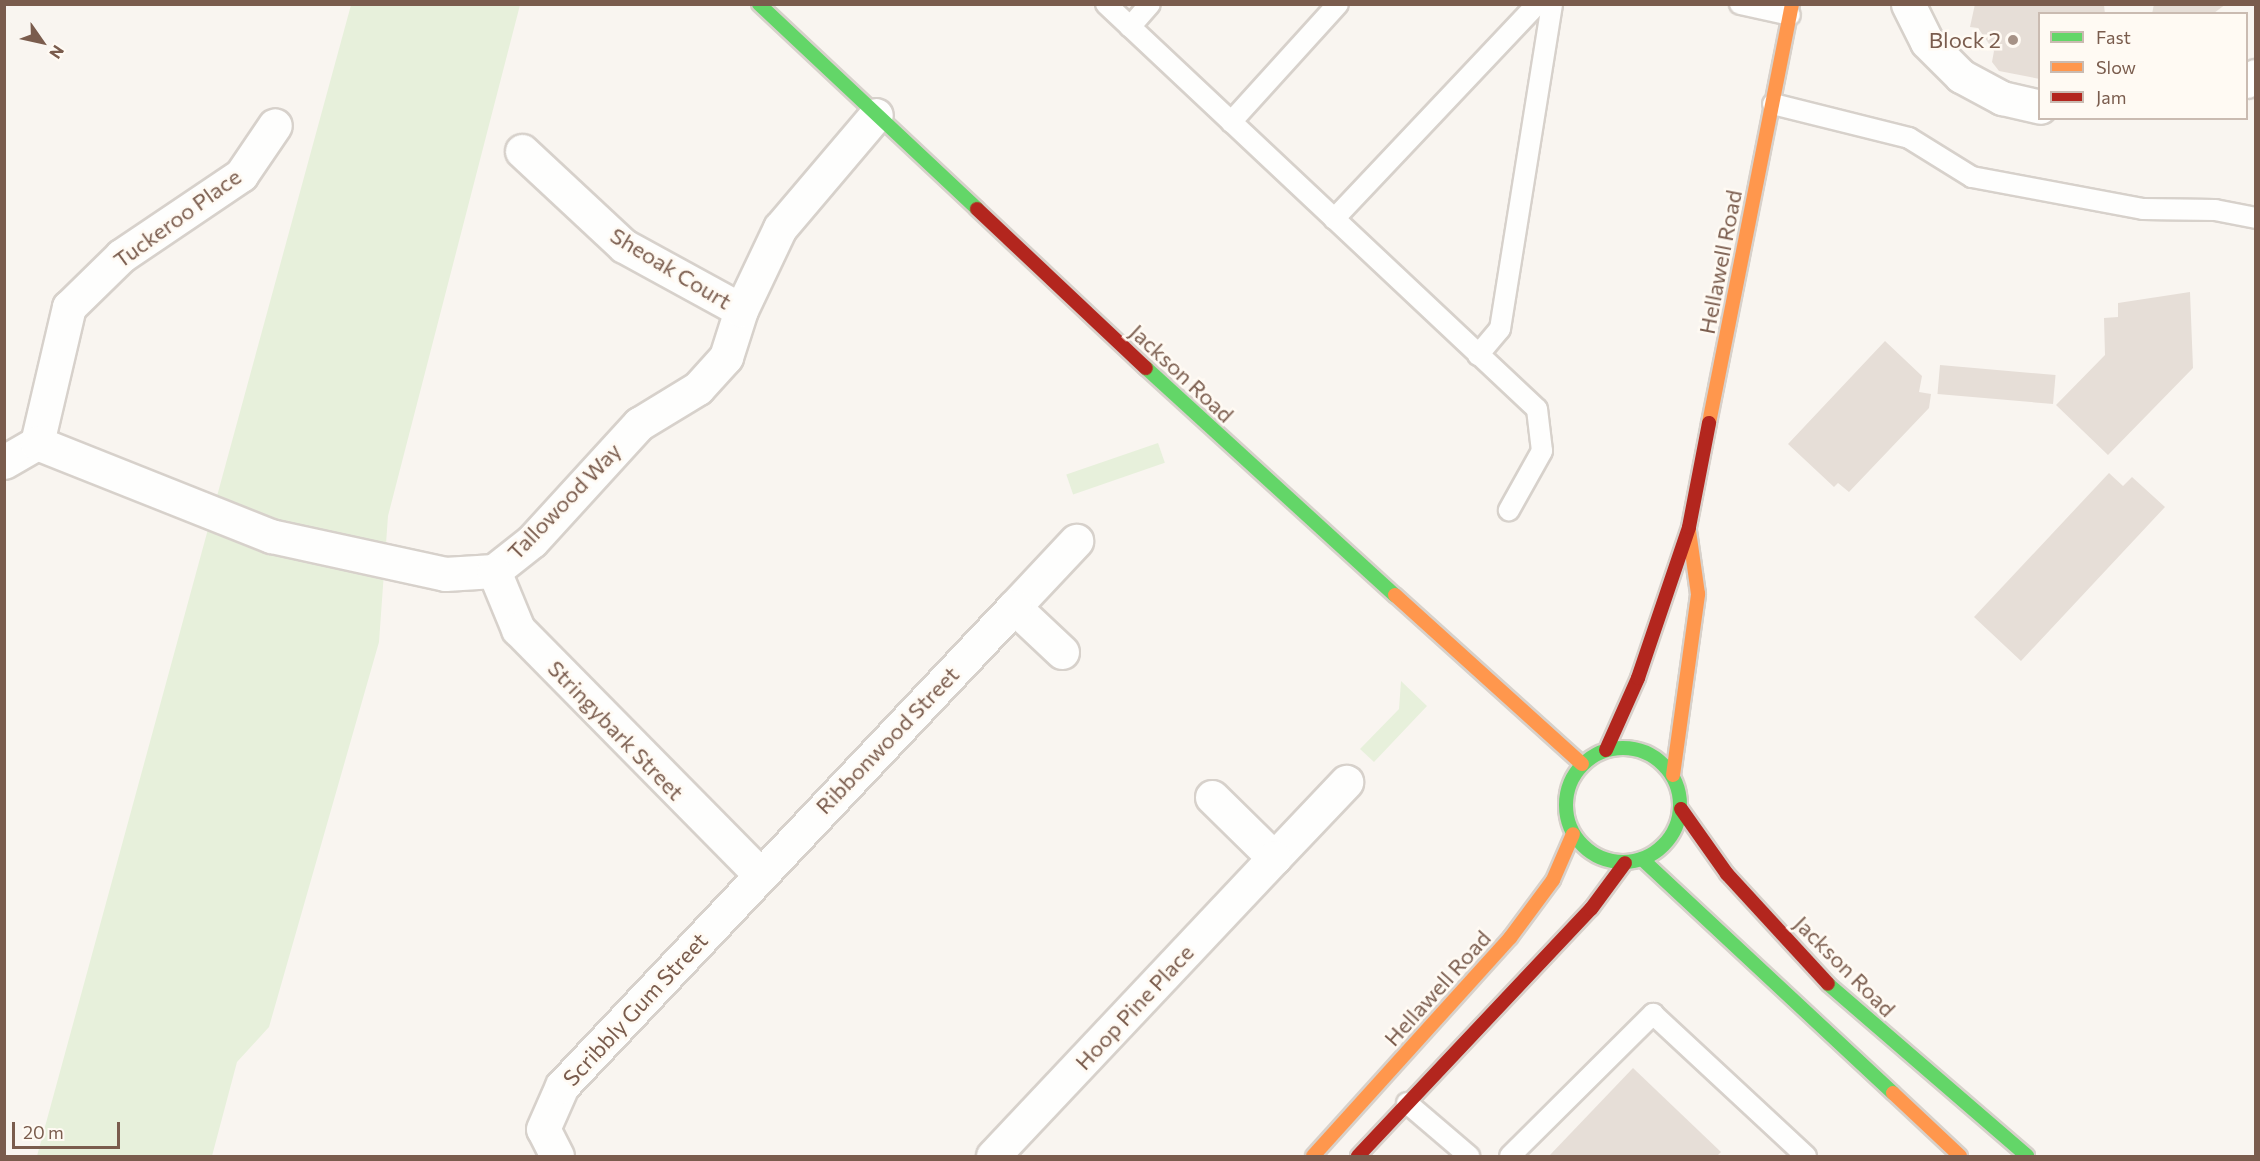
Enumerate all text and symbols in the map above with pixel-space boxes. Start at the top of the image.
north arrow [12,12,72,72]
legend [2038,12,2248,120]
text: Fast [2096,26,2131,48]
place label: Block 2 [1929,27,2001,53]
marker: Block 2 [2006,33,2020,47]
text: N [46,42,69,63]
text: Slow [2096,56,2136,78]
text: Jam [2096,86,2126,108]
street label: Tuckeroo Place [108,163,246,273]
street label: Hellawell Road [1693,188,1747,336]
street label: Sheoak Court [606,222,736,314]
street label: Jackson Road [1125,318,1239,428]
street label: Tallowood Way [502,437,626,565]
street label: Stringybark Street [543,655,689,805]
street label: Ribbonwood Street [810,661,964,819]
street label: Jackson Road [1789,910,1901,1022]
street label: Hellawell Road [1378,925,1496,1051]
street label: Scribbly Gum Street [557,927,713,1091]
street label: Hoop Pine Place [1069,939,1199,1075]
scale bar [15,1110,123,1148]
text: 20 m [23,1121,64,1143]

